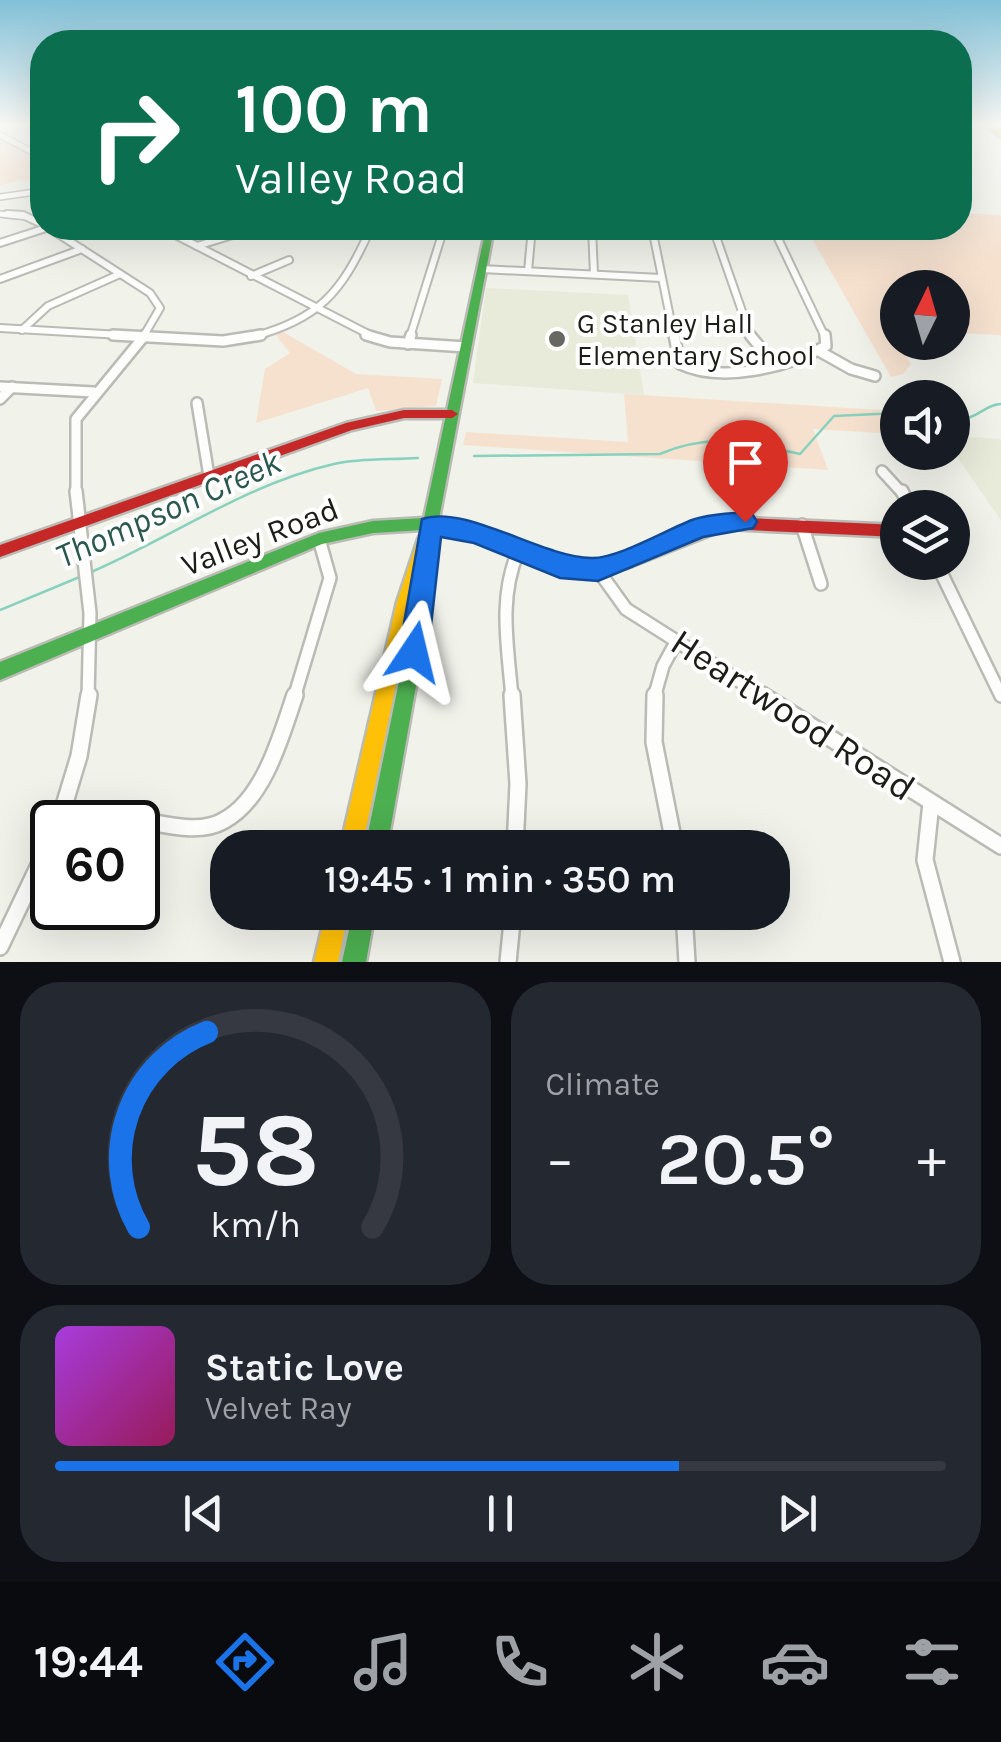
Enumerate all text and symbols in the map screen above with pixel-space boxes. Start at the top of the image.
text: 100 m [235,68,433,150]
icon: right [70,70,200,200]
text: Valley Road [235,152,467,204]
north arrow [880,270,970,360]
map controls [880,270,970,580]
place label: G Stanley Hall Elementary School [577,307,815,372]
marker: G Stanley Hall Elementary School [546,328,568,350]
button: sound [880,380,970,470]
pin [703,420,788,523]
icon: arrive [718,435,773,490]
water label: Thompson Creek [49,441,287,577]
street label: Valley Road [176,490,344,584]
button: layers [880,490,970,580]
position arrow [362,600,466,704]
street label: Heartwood Road [663,619,923,811]
speed limit sign: 60 [30,800,160,930]
text: 19:45 · 1 min · 350 m [324,857,676,902]
text: Climate [546,1066,660,1103]
text: 58 [191,1090,319,1211]
text: 20.5° [657,1115,835,1203]
text: − [546,1127,574,1191]
text: + [917,1127,946,1191]
text: km/h [210,1204,301,1246]
text: Static Love [205,1345,404,1390]
text: Velvet Ray [205,1390,352,1427]
icon: previous [176,1486,231,1541]
icon: pause [473,1486,528,1541]
icon: next [770,1486,825,1541]
icon: directions [210,1627,280,1697]
icon: music [348,1627,418,1697]
icon: phone [485,1627,555,1697]
icon: climate [622,1627,692,1697]
icon: car [760,1627,830,1697]
icon: filters [897,1627,967,1697]
text: 19:44 [34,1636,143,1688]

